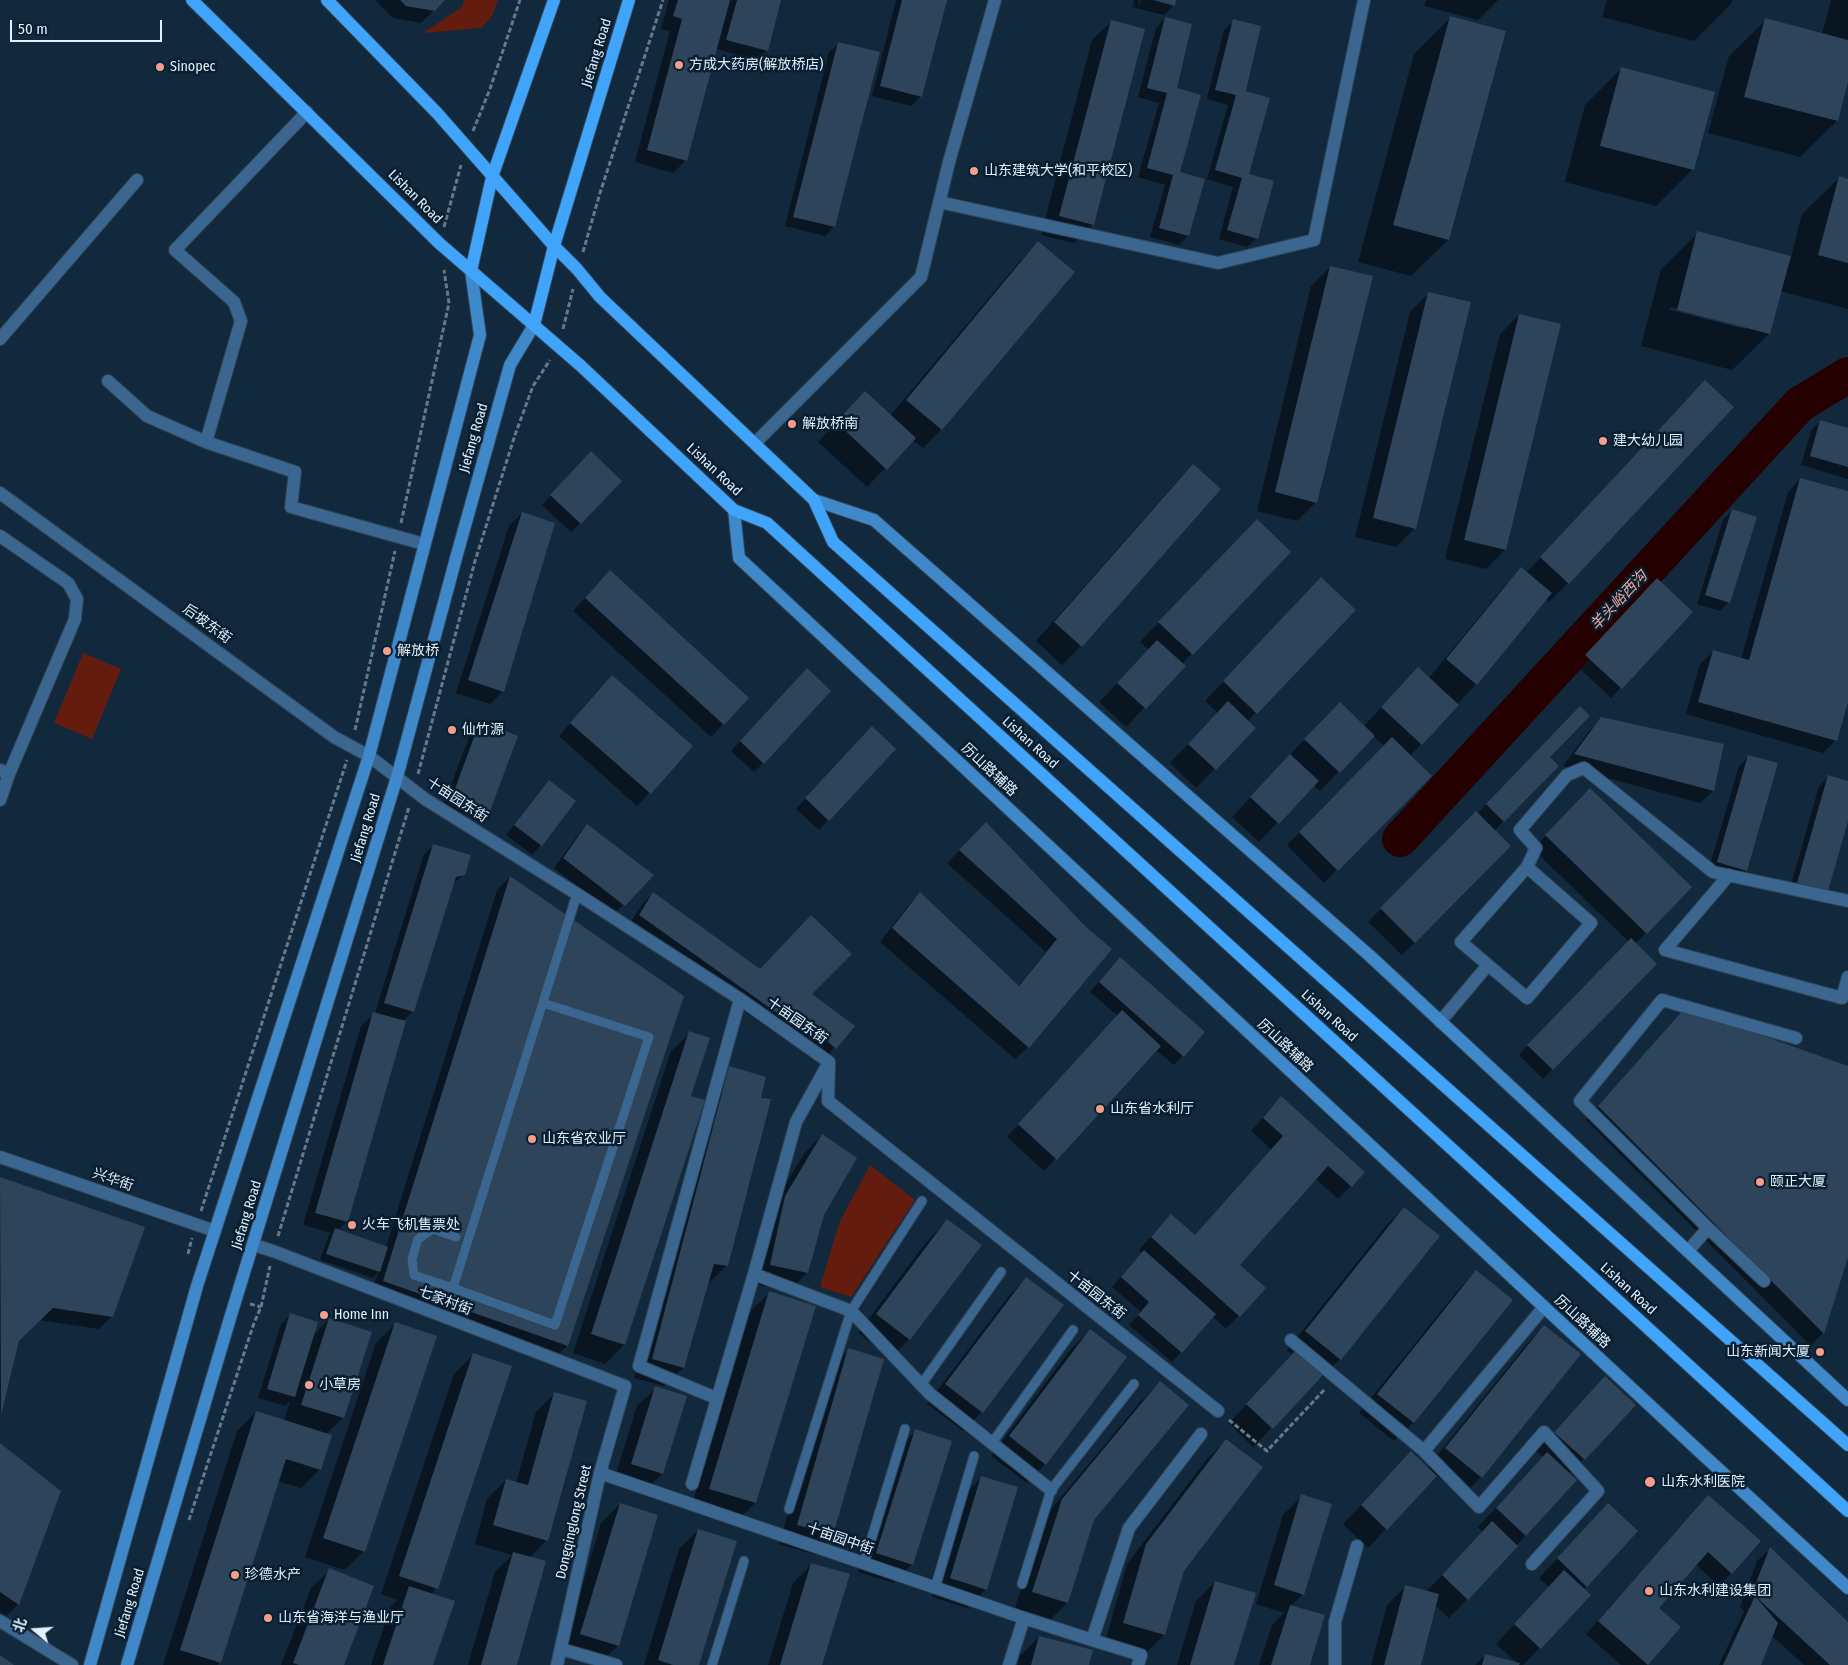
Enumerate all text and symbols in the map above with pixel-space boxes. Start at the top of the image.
scale bar [12,10,165,42]
street label: Jiefang Road [579,16,615,90]
text: 50 m [18,20,48,38]
place label: 方成大药房(解放桥店) [689,57,823,73]
place label: Sinopec [170,59,216,75]
marker: 方成大药房(解放桥店) [673,59,685,71]
marker: Sinopec [154,61,166,73]
place label: 山东建筑大学(和平校区) [984,163,1132,179]
marker: 山东建筑大学(和平校区) [968,165,980,177]
street label: Lishan Road [384,166,446,228]
street label: Jiefang Road [456,401,492,475]
place label: 解放桥南 [802,416,858,432]
marker: 解放桥南 [786,418,798,430]
place label: 建大幼儿园 [1613,433,1683,449]
marker: 建大幼儿园 [1597,435,1609,447]
street label: Lishan Road [683,440,745,500]
water label: 羊头峪西沟 [1587,567,1651,635]
street label: 后坡东街 [179,601,235,647]
place label: 解放桥 [397,643,439,659]
marker: 解放桥 [381,645,393,657]
street label: Lishan Road [999,713,1061,773]
place label: 仙竹源 [462,722,504,738]
marker: 仙竹源 [446,724,458,736]
street label: 历山路辅路 [958,740,1020,800]
street label: 十亩园东街 [423,774,491,826]
street label: Jiefang Road [348,791,384,865]
street label: Lishan Road [1298,986,1360,1046]
street label: 十亩园东街 [764,994,830,1048]
street label: 历山路辅路 [1254,1016,1316,1076]
place label: 山东省水利厅 [1110,1101,1194,1117]
marker: 山东省水利厅 [1094,1103,1106,1115]
place label: 山东省农业厅 [542,1131,626,1147]
marker: 山东省农业厅 [526,1133,538,1145]
street label: 兴华街 [90,1165,136,1195]
place label: 颐正大厦 [1770,1174,1826,1190]
marker: 颐正大厦 [1754,1176,1766,1188]
street label: Jiefang Road [229,1178,265,1252]
place label: 火车飞机售票处 [362,1217,460,1233]
marker: 火车飞机售票处 [346,1219,358,1231]
street label: Lishan Road [1597,1259,1659,1319]
street label: 十亩园东街 [1063,1267,1129,1323]
street label: 七家村街 [416,1283,474,1319]
street label: 历山路辅路 [1551,1292,1613,1352]
place label: Home Inn [334,1307,389,1323]
marker: Home Inn [318,1309,330,1321]
place label: 山东新闻大厦 [1726,1344,1810,1360]
marker: 山东新闻大厦 [1814,1346,1826,1358]
place label: 小草房 [319,1377,361,1393]
marker: 小草房 [303,1379,315,1391]
street label: Dongqinglong Street [553,1463,595,1581]
place label: 山东水利医院 [1661,1474,1745,1490]
marker: 山东水利医院 [1643,1475,1657,1489]
street label: 十亩园中街 [804,1520,876,1558]
street label: Jiefang Road [112,1566,148,1640]
place label: 珍德水产 [245,1567,301,1583]
marker: 珍德水产 [229,1569,241,1581]
place label: 山东水利建设集团 [1659,1583,1771,1599]
marker: 山东水利建设集团 [1643,1585,1655,1597]
north arrow [10,1605,60,1655]
place label: 山东省海洋与渔业厅 [278,1610,404,1626]
marker: 山东省海洋与渔业厅 [262,1612,274,1624]
text: 北 [10,1616,31,1634]

